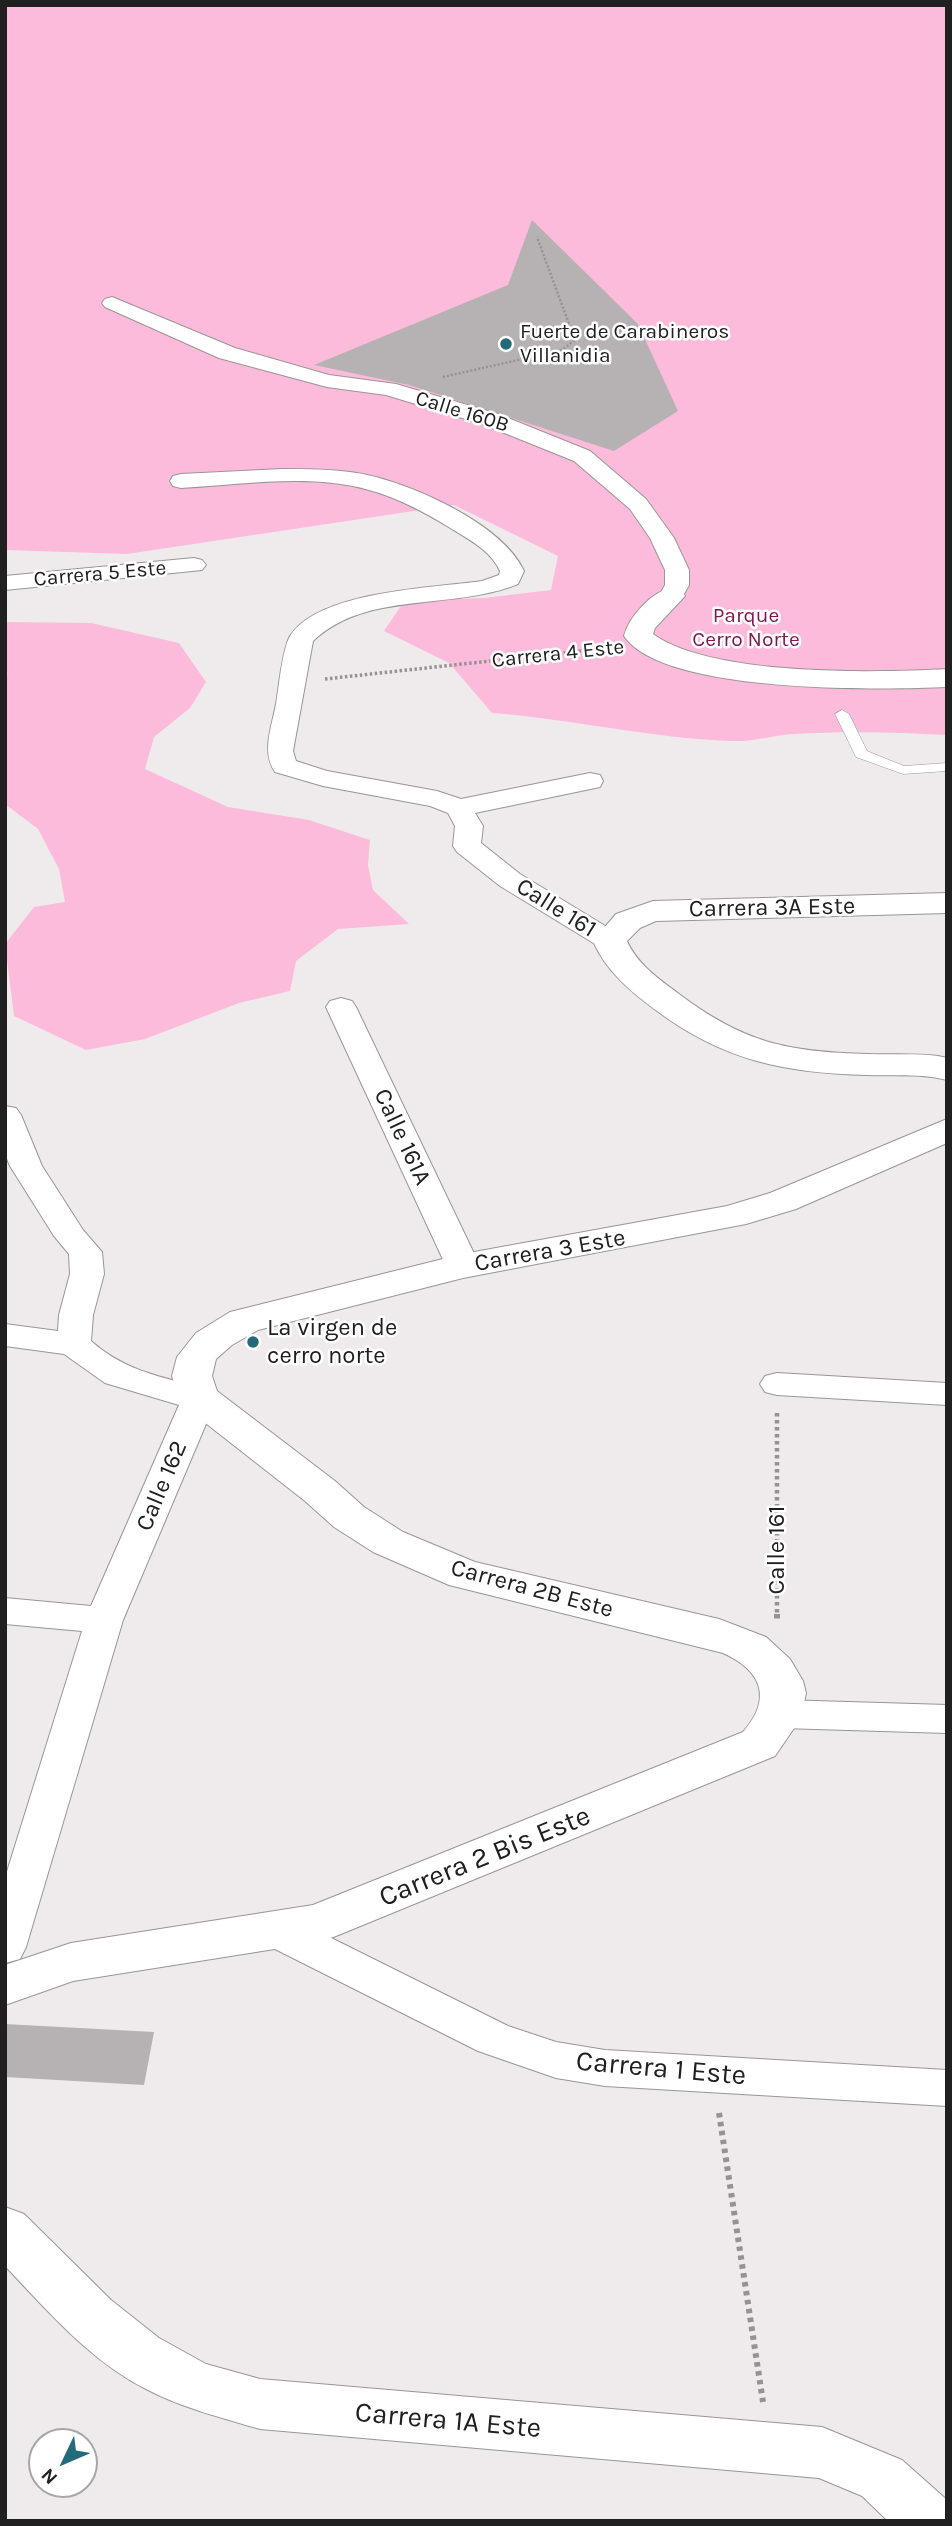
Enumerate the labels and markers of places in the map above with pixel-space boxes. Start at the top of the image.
place label: Fuerte de Carabineros Villanidia [520,319,729,369]
marker: Fuerte de Carabineros Villanidia [498,336,514,352]
place label: La virgen de cerro norte [267,1314,397,1370]
marker: La virgen de cerro norte [245,1334,261,1350]

